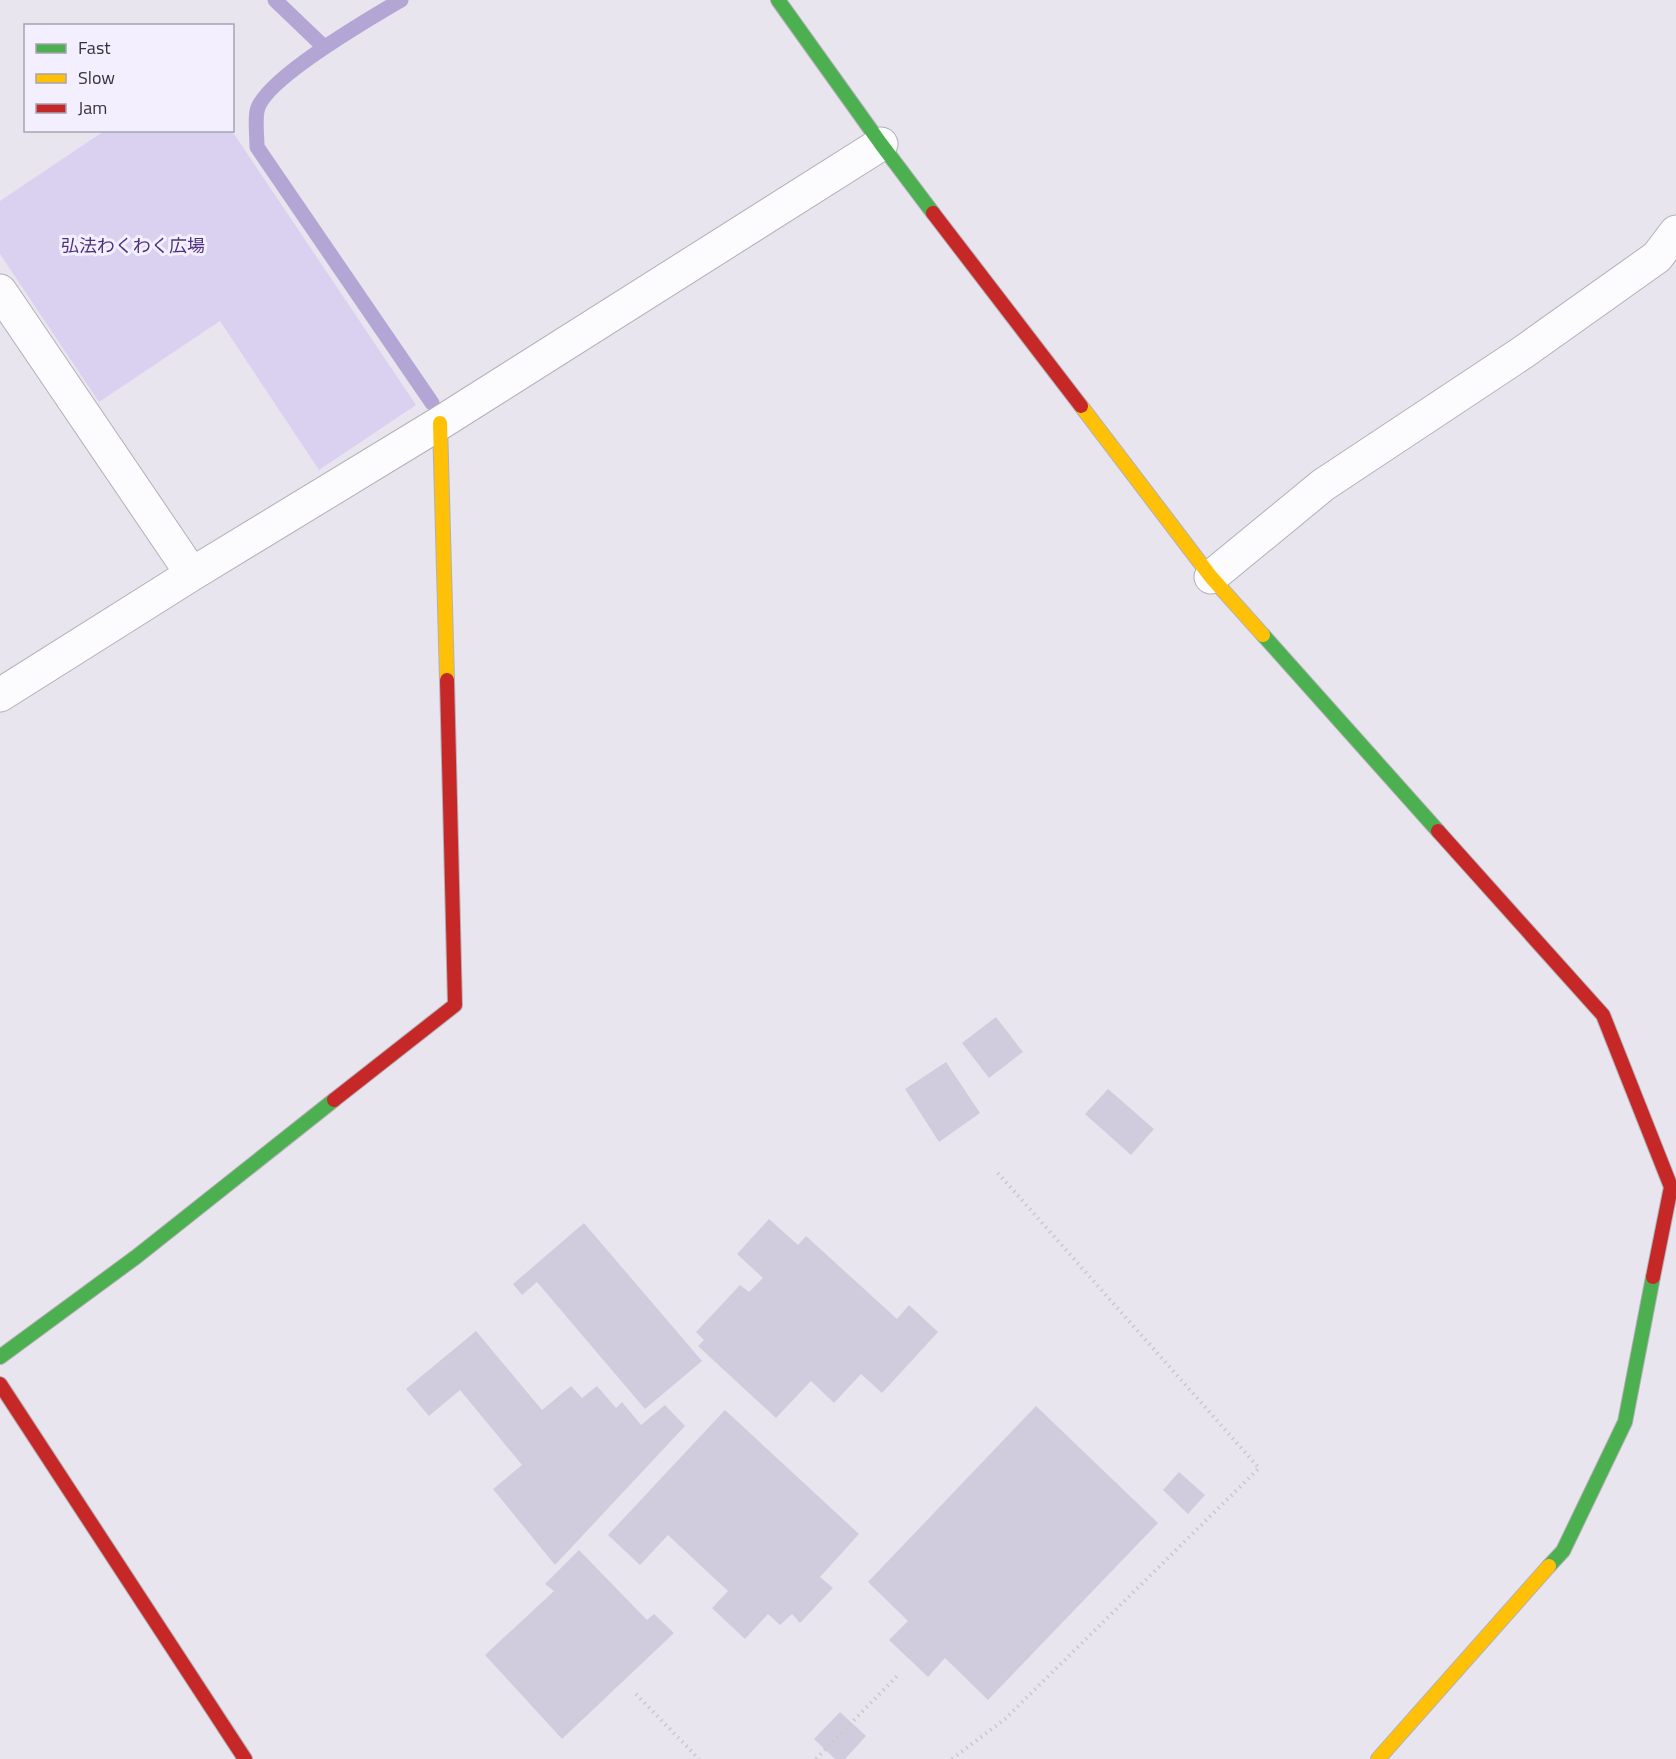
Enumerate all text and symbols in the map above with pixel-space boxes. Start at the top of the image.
legend [24,24,234,132]
text: Fast [78,34,111,61]
text: Slow [78,64,115,91]
text: Jam [78,94,107,121]
park label: 弘法わくわく広場 [61,232,205,259]

